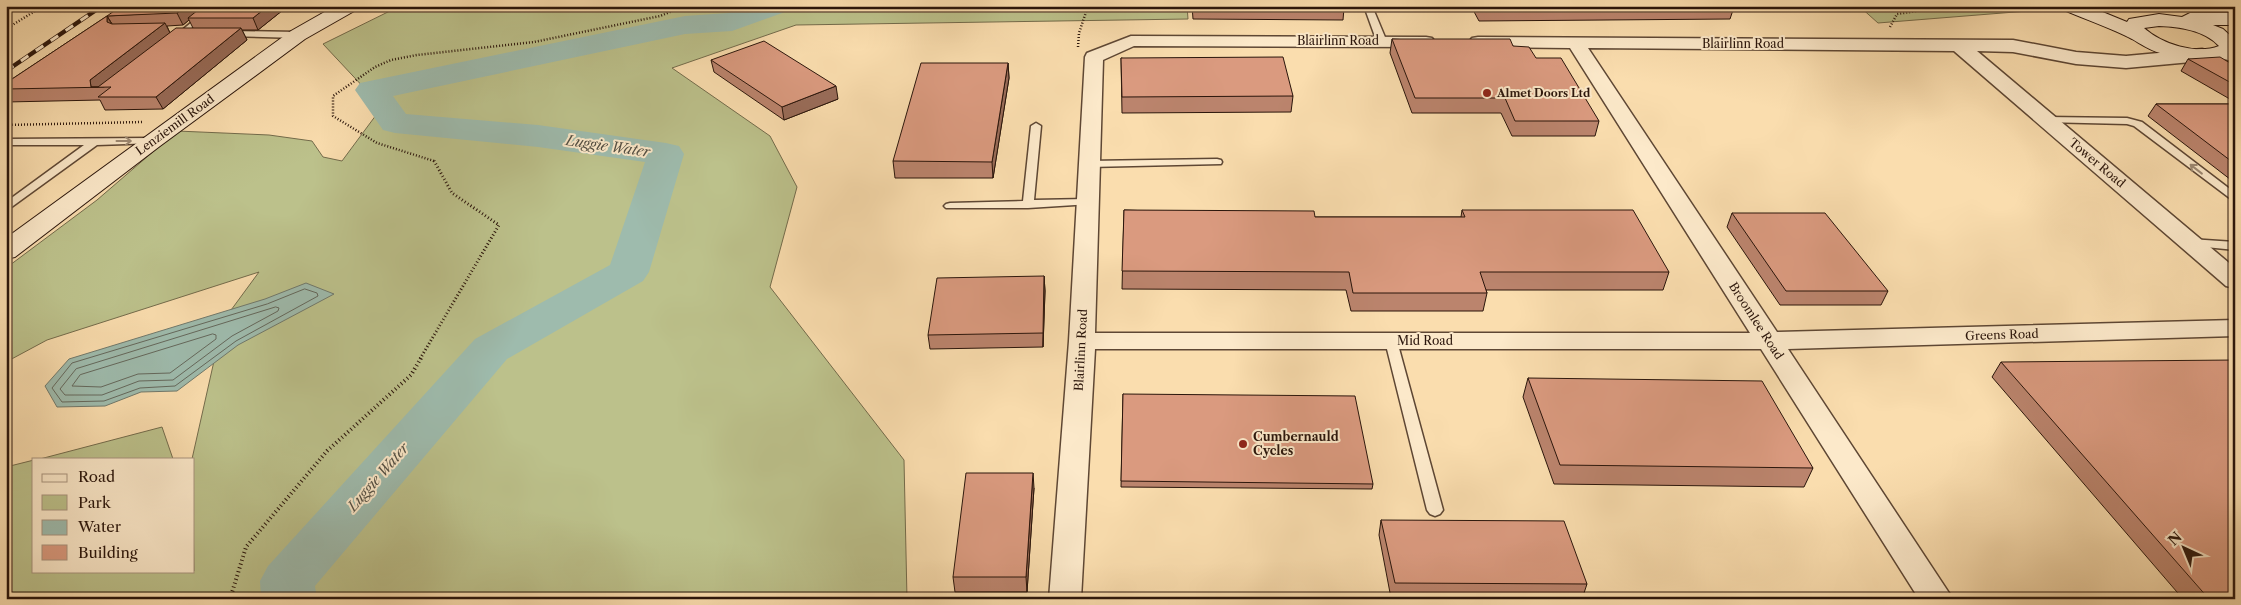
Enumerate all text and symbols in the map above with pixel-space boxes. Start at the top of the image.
street label: Blairlinn Road [1297,33,1380,48]
street label: Blairlinn Road [1702,36,1785,51]
place label: Almet Doors Ltd [1496,86,1591,100]
marker: Almet Doors Ltd [1481,87,1493,99]
street label: Lenziemill Road [132,91,217,158]
water label: Luggie Water [564,131,653,161]
street label: Tower Road [2066,135,2129,191]
one-way arrow [115,136,131,146]
one-way arrow [2190,164,2203,175]
street label: Broomlee Road [1726,279,1787,363]
street label: Blairlinn Road [1071,308,1090,391]
street label: Greens Road [1965,326,2040,343]
street label: Mid Road [1397,333,1454,348]
place label: Cumbernauld Cycles [1253,429,1339,458]
water label: Luggie Water [343,438,414,516]
marker: Cumbernauld Cycles [1237,438,1249,450]
legend [32,458,195,572]
text: Road [78,467,115,486]
text: Park [78,493,112,512]
text: Water [77,517,122,536]
north arrow [2158,522,2208,572]
text: N [2164,528,2186,549]
text: Building [78,543,138,562]

